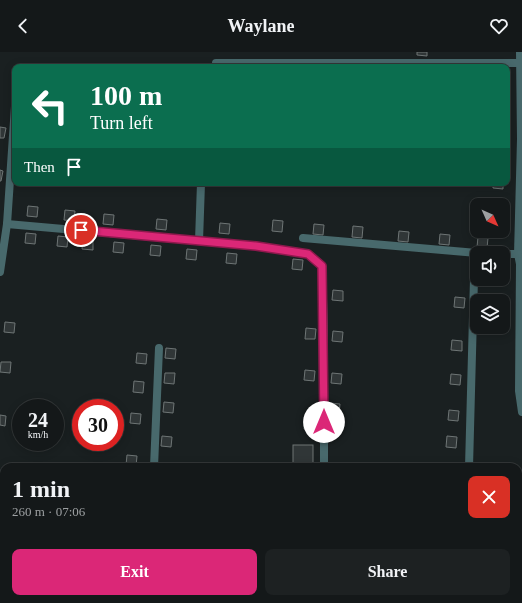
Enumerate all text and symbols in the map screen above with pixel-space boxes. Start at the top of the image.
icon: back [12,15,34,37]
icon: heart [488,15,510,37]
text: Waylane [227,16,295,36]
icon: left [24,80,76,132]
text: 100 m [90,80,162,111]
text: Turn left [90,113,153,133]
icon: arrive [63,156,85,178]
text: Then [24,159,55,175]
north arrow [470,198,510,238]
map controls [470,198,510,334]
pin [64,213,98,247]
icon: arrive [70,219,92,241]
button: sound [470,246,510,286]
button: layers [470,294,510,334]
speed limit sign: 30 [72,399,124,451]
position arrow [303,401,345,443]
text: 24 [28,409,48,431]
text: km/h [28,429,48,440]
text: 1 min [12,476,70,502]
button: close [468,476,510,518]
text: 260 m · 07:06 [12,504,85,519]
button: Exit [12,549,257,595]
button: Share [265,549,510,595]

